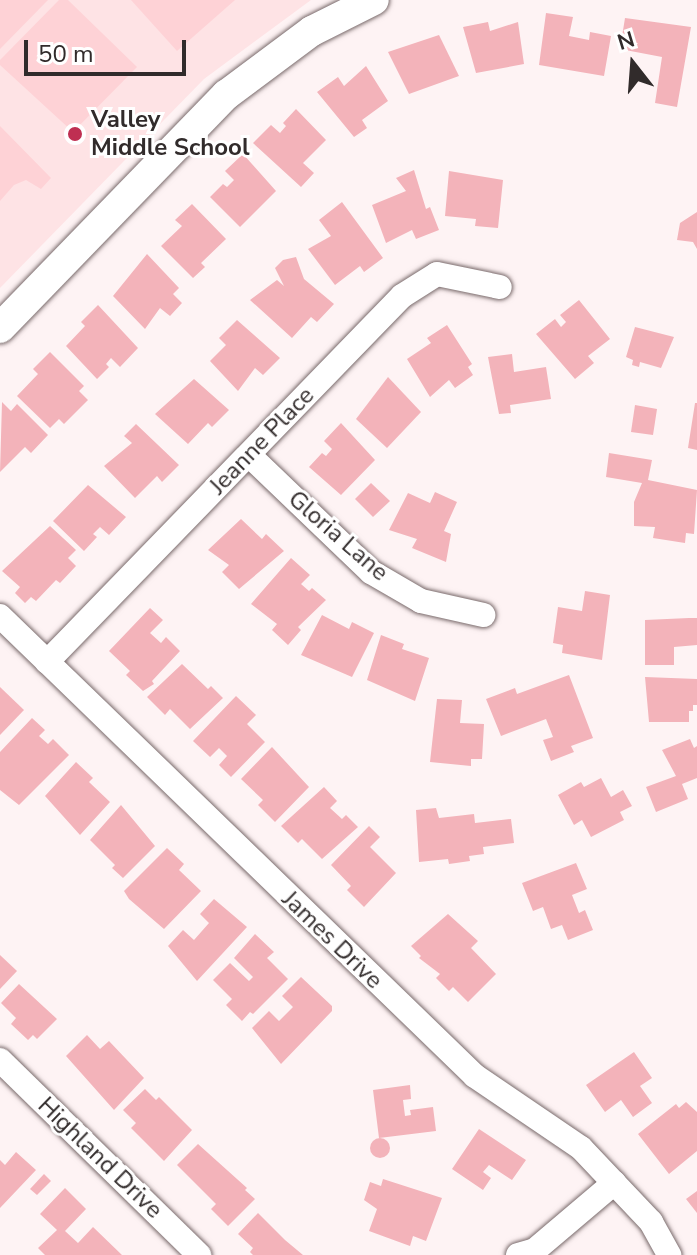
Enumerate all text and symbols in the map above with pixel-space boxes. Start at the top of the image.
scale bar [28,24,190,74]
north arrow [593,24,673,104]
text: N [614,24,638,58]
text: 50 m [38,38,94,70]
place label: Valley Middle School [91,106,250,162]
marker: Valley Middle School [66,125,84,143]
street label: Jeanne Place [204,381,320,501]
street label: Gloria Lane [282,485,394,587]
street label: James Drive [276,885,388,995]
street label: Highland Drive [32,1091,168,1225]

